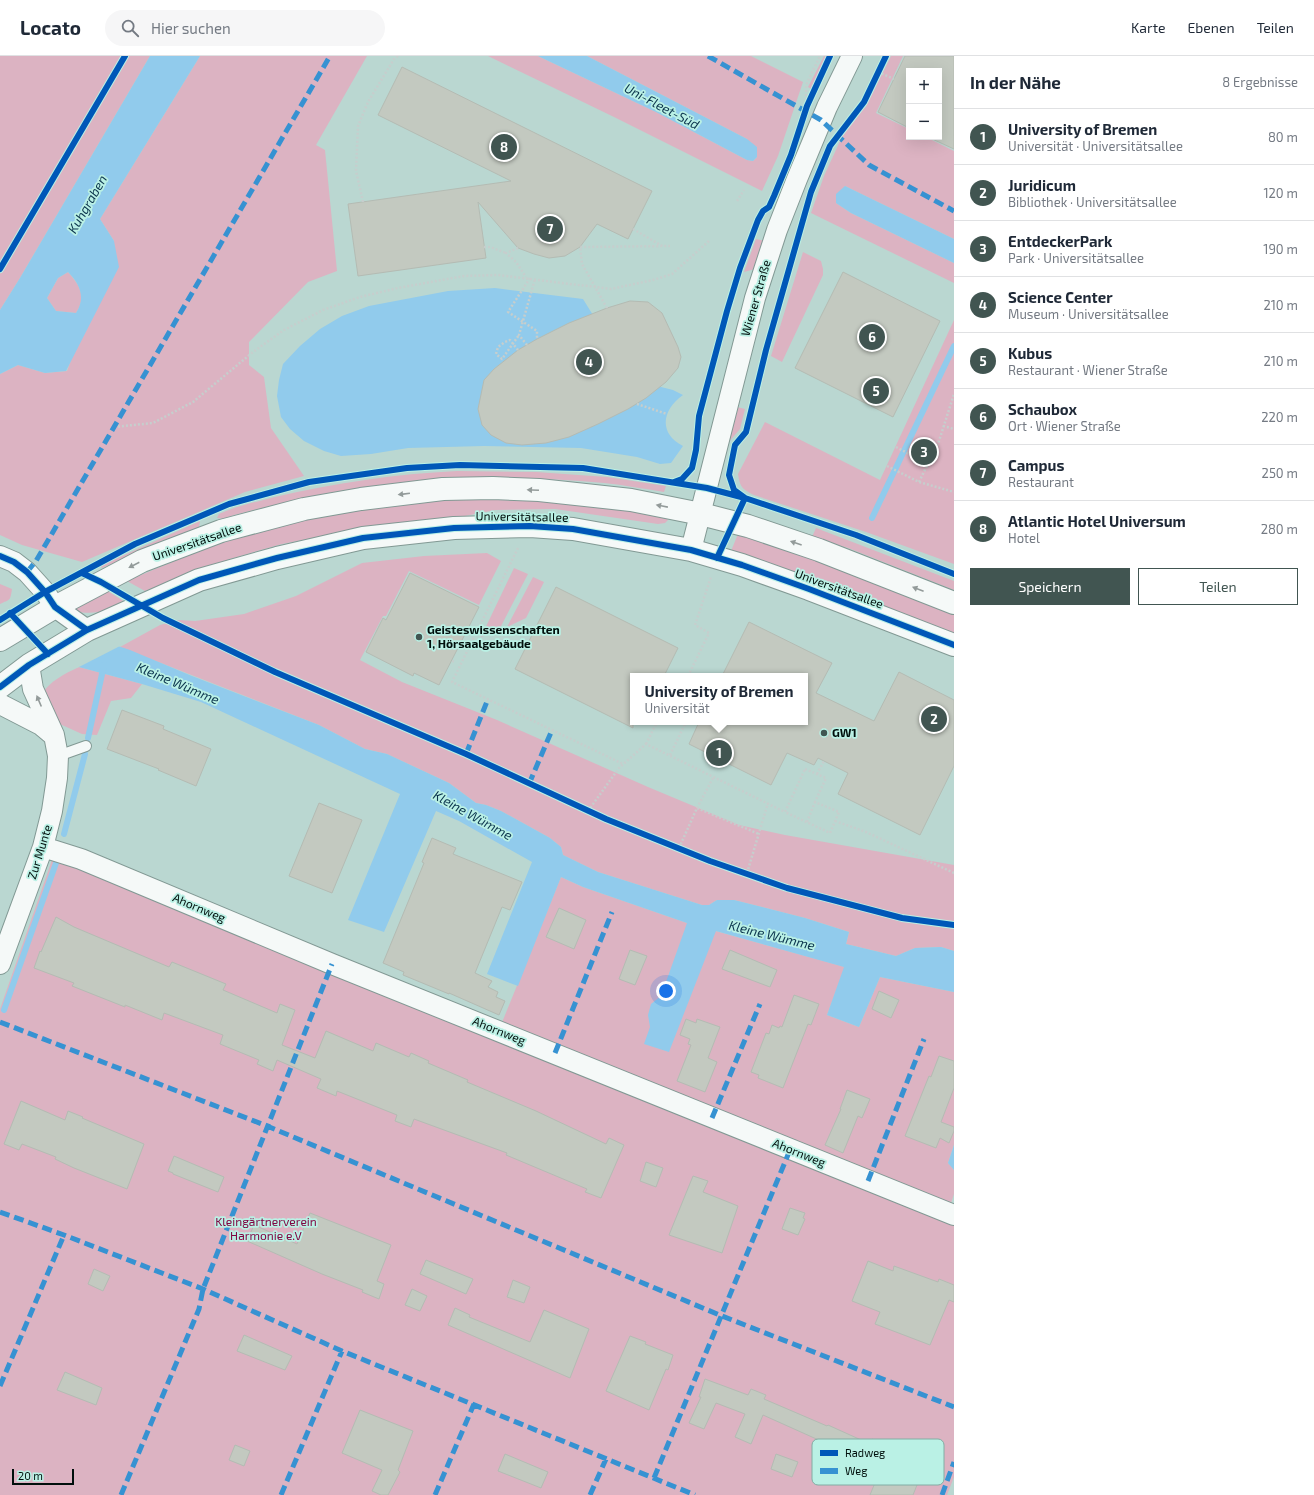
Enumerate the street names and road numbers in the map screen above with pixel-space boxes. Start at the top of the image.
street label: Wiener Straße [737,258,773,337]
street label: Universitätsallee [475,508,569,524]
street label: Universitätsallee [150,519,243,563]
street label: Universitätsallee [793,566,885,611]
street label: Zur Munte [24,823,54,881]
street label: Ahornweg [171,890,228,925]
street label: Ahornweg [471,1013,528,1047]
street label: Ahornweg [771,1135,828,1169]

